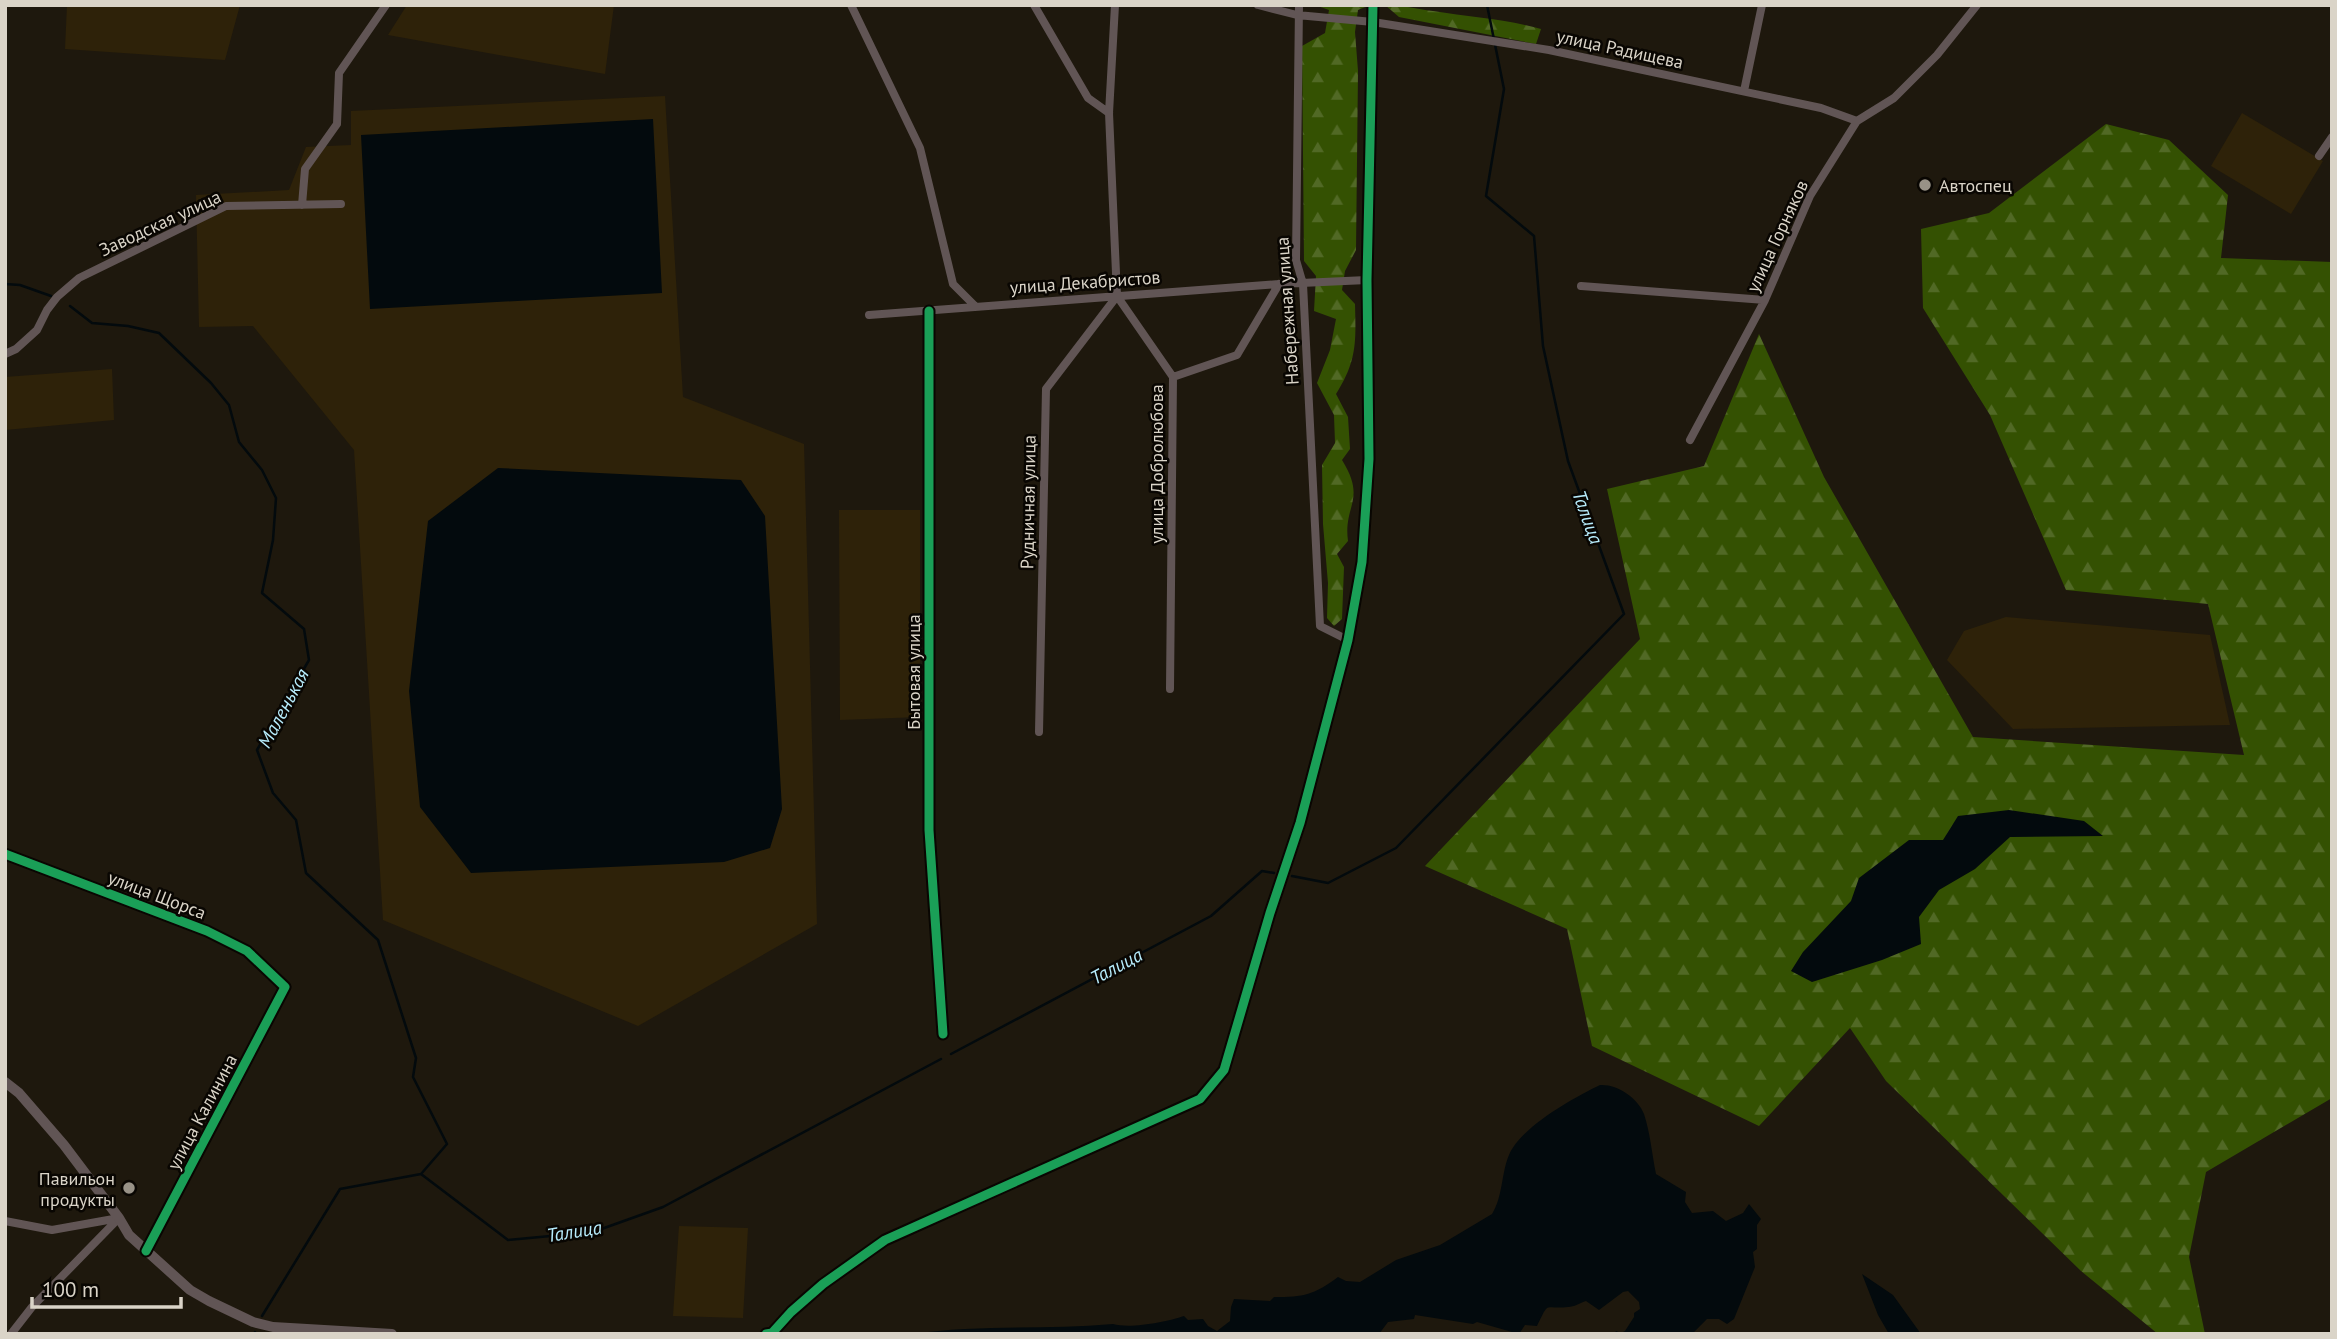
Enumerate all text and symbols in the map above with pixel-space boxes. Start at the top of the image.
street label: улица Радищева [1554,24,1686,74]
place label: Автоспец [1939,174,2012,197]
street label: улица Горняков [1741,176,1813,296]
marker: Автоспец [1917,177,1933,193]
street label: Заводская улица [95,185,225,261]
street label: Набережная улица [1270,236,1304,386]
street label: улица Декабристов [1009,265,1161,299]
street label: улица Добролюбова [1145,384,1168,544]
street label: Рудничная улица [1015,435,1041,569]
water label: Талица [1567,487,1609,548]
street label: Бытовая улица [902,614,925,730]
water label: Маленькая [252,664,314,752]
street label: улица Щорса [105,866,209,924]
water label: Талица [1086,942,1147,990]
street label: улица Калинина [162,1050,242,1174]
place label: Павильон продукты [39,1167,115,1211]
marker: Павильон продукты [121,1180,137,1196]
water label: Талица [545,1215,604,1247]
scale bar [32,1266,180,1310]
text: 100 m [42,1276,99,1303]

